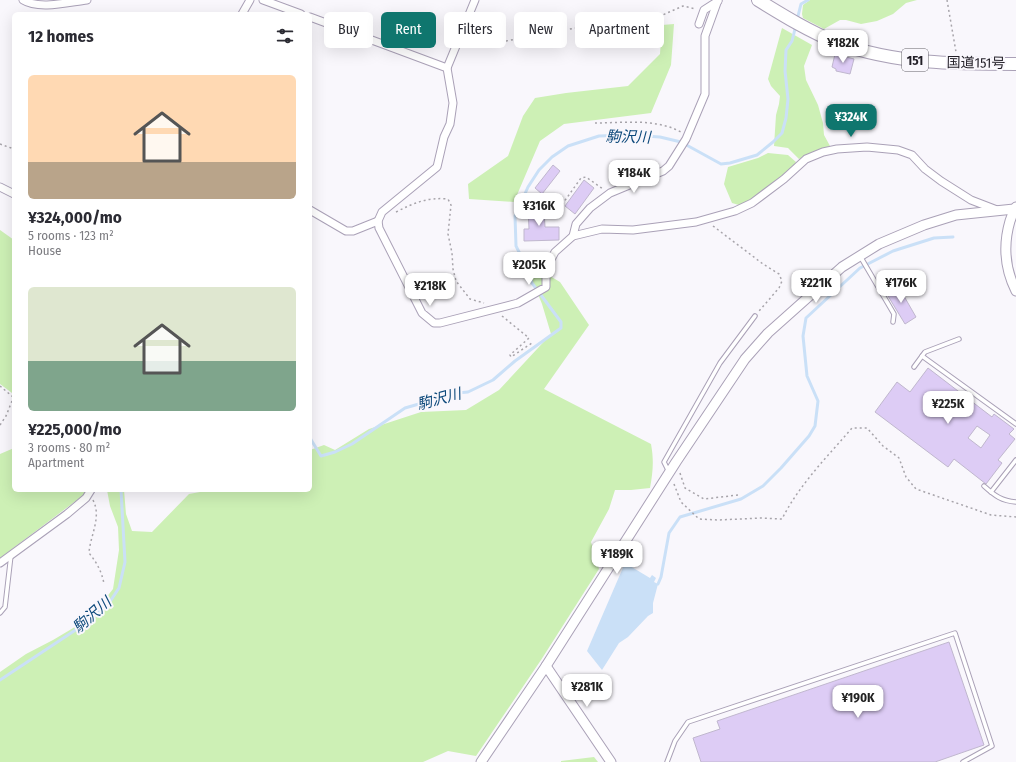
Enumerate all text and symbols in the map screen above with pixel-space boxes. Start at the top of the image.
chip: Buy [324,12,373,48]
chip: Rent [381,12,436,48]
chip: Filters [444,12,506,48]
chip: New [514,12,567,48]
chip: Apartment [575,12,664,48]
icon: filters [274,25,296,47]
text: 12 homes [28,26,94,47]
pin: ¥182K [815,30,871,64]
text: ¥182K [827,35,859,50]
road number: 151 [902,49,928,71]
street label: 国道151号 [947,54,1005,72]
icon: home [126,101,198,173]
pin: ¥324K [823,104,879,138]
text: ¥324K [835,109,867,124]
water label: 駒沢川 [605,128,653,146]
pin: ¥184K [606,160,662,194]
text: ¥184K [618,165,650,180]
pin: ¥316K [511,193,567,227]
text: ¥316K [523,198,555,213]
text: ¥324,000/mo [28,207,122,228]
text: 5 rooms · 123 m² [28,228,114,243]
text: House [28,243,62,258]
pin: ¥205K [501,252,557,286]
text: ¥205K [512,257,546,272]
pin: ¥221K [788,270,844,304]
pin: ¥176K [873,270,929,304]
pin: ¥218K [402,273,458,307]
text: ¥221K [800,275,832,290]
text: ¥176K [885,275,917,290]
text: ¥218K [414,278,446,293]
icon: home [126,313,198,385]
water label: 駒沢川 [415,384,465,414]
pin: ¥225K [920,391,976,425]
text: ¥225K [932,396,964,411]
text: ¥225,000/mo [28,419,122,440]
text: 3 rooms · 80 m² [28,440,110,455]
text: Apartment [28,455,84,470]
pin: ¥189K [589,541,645,575]
text: ¥189K [601,546,633,561]
water label: 駒沢川 [69,592,116,637]
pin: ¥281K [559,674,615,708]
text: ¥281K [571,679,603,694]
pin: ¥190K [830,685,886,719]
text: ¥190K [841,690,875,705]

